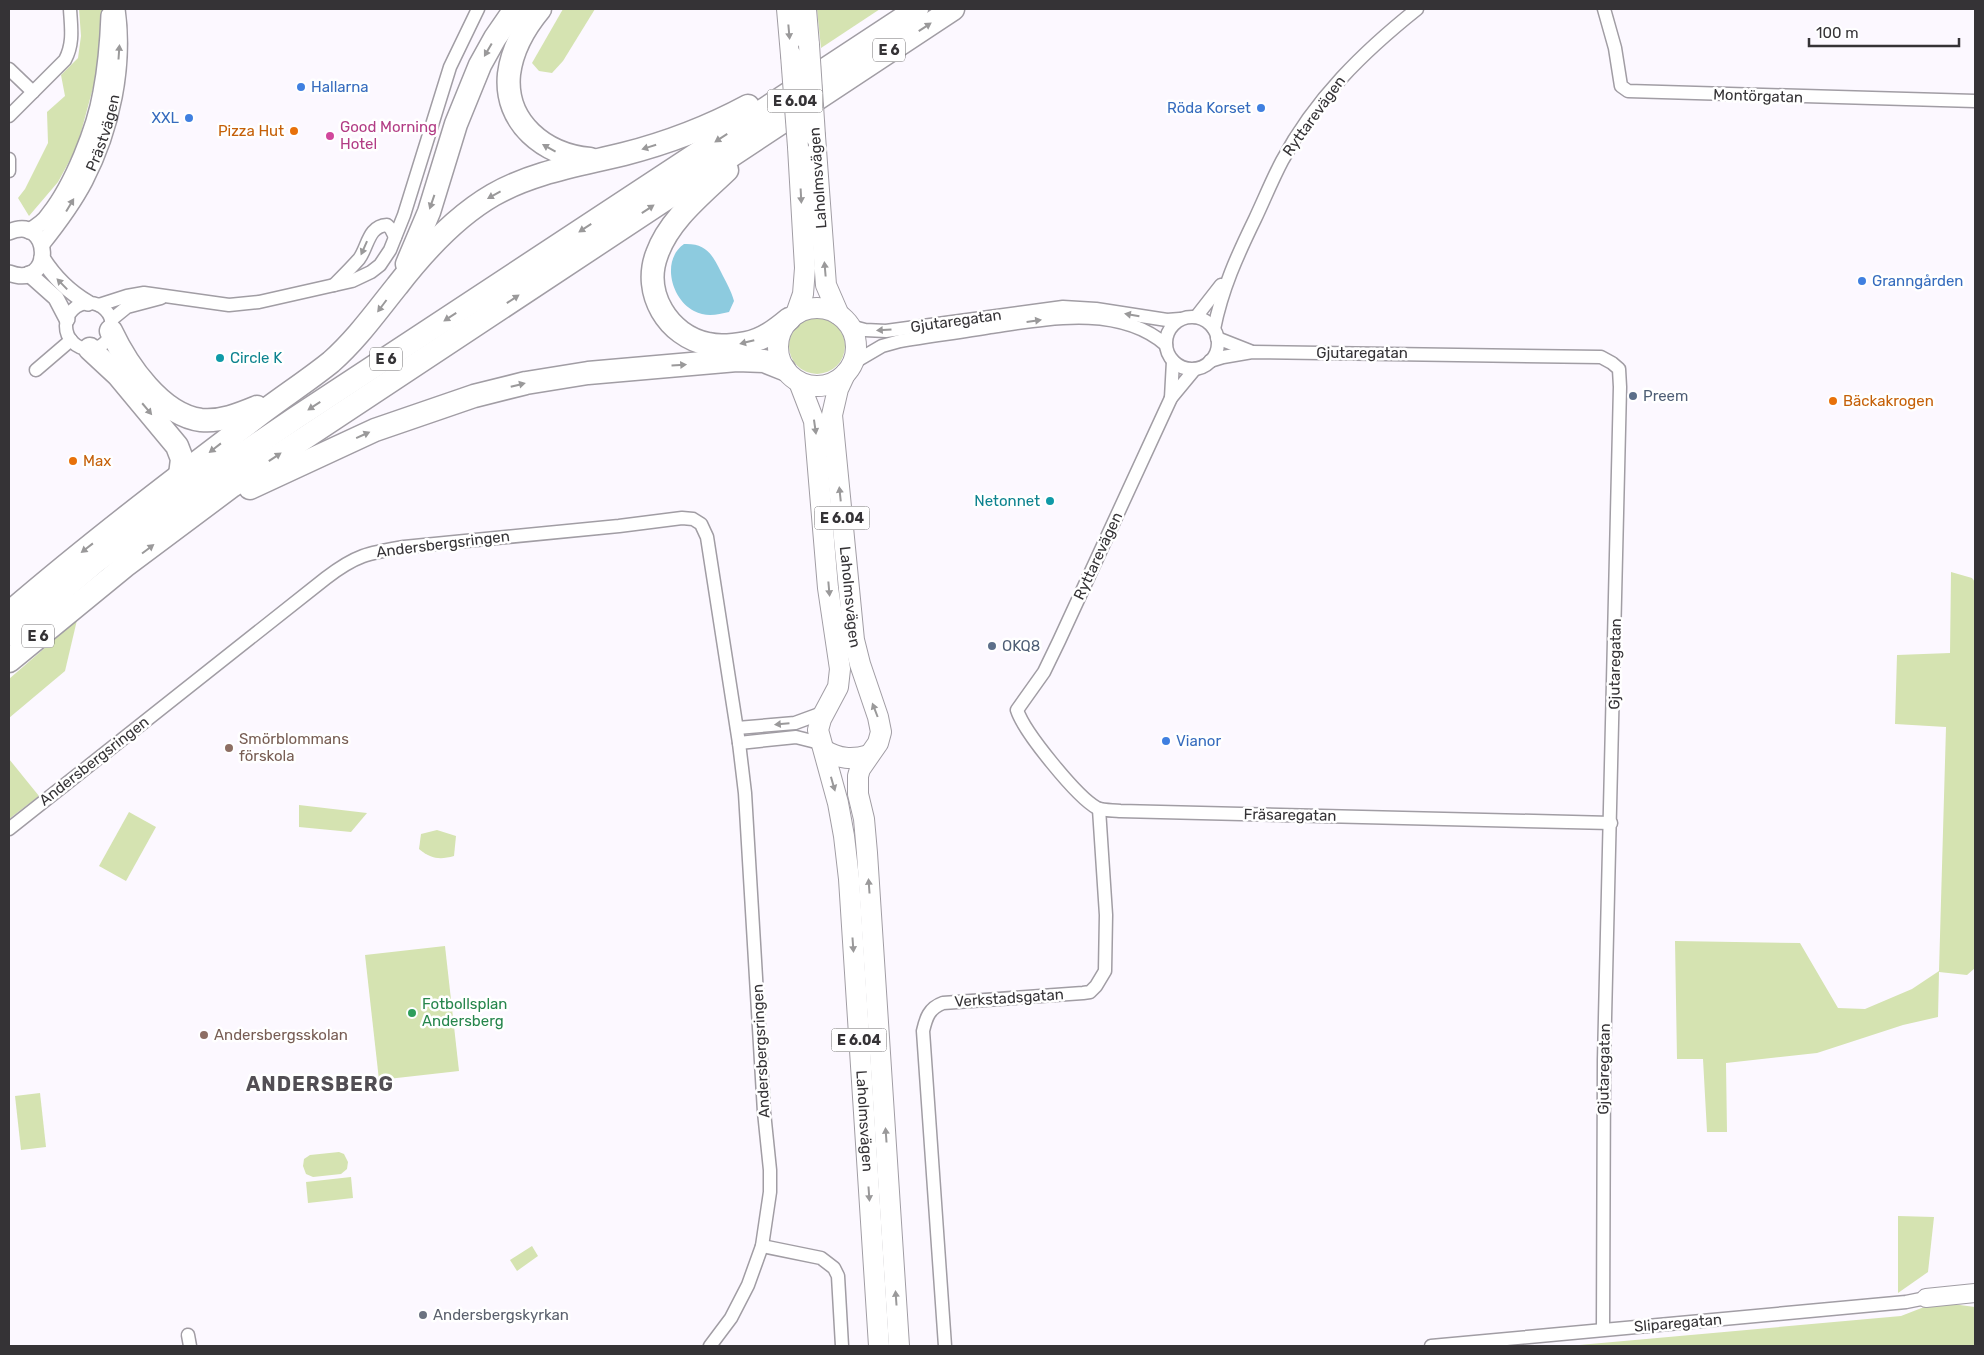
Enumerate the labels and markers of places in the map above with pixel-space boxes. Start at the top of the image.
place label: Hallarna [311,78,369,96]
marker: Hallarna [295,81,307,93]
place label: Röda Korset [1167,99,1251,117]
marker: Röda Korset [1255,102,1267,114]
place label: XXL [152,109,180,127]
marker: XXL [183,112,195,124]
place label: Good Morning Hotel [340,118,437,153]
place label: Pizza Hut [218,122,284,140]
marker: Pizza Hut [288,125,300,137]
marker: Good Morning Hotel [324,130,336,142]
place label: Granngården [1872,272,1963,290]
marker: Granngården [1856,275,1868,287]
place label: Circle K [230,349,282,367]
marker: Circle K [214,352,226,364]
place label: Preem [1643,387,1688,405]
marker: Preem [1627,390,1639,402]
place label: Bäckakrogen [1843,392,1934,410]
marker: Bäckakrogen [1827,395,1839,407]
place label: Max [83,452,111,470]
marker: Max [67,455,79,467]
place label: Netonnet [974,492,1040,510]
marker: Netonnet [1044,495,1056,507]
place label: OKQ8 [1002,637,1040,655]
marker: OKQ8 [986,640,998,652]
place label: Smörblommans förskola [239,730,349,765]
place label: Vianor [1176,732,1221,750]
marker: Vianor [1160,735,1172,747]
marker: Smörblommans förskola [223,742,235,754]
place label: Fotbollsplan Andersberg [422,995,507,1030]
marker: Fotbollsplan Andersberg [406,1007,418,1019]
place label: Andersbergsskolan [214,1026,348,1044]
marker: Andersbergsskolan [198,1029,210,1041]
place label: Andersbergskyrkan [433,1306,569,1324]
marker: Andersbergskyrkan [417,1309,429,1321]

